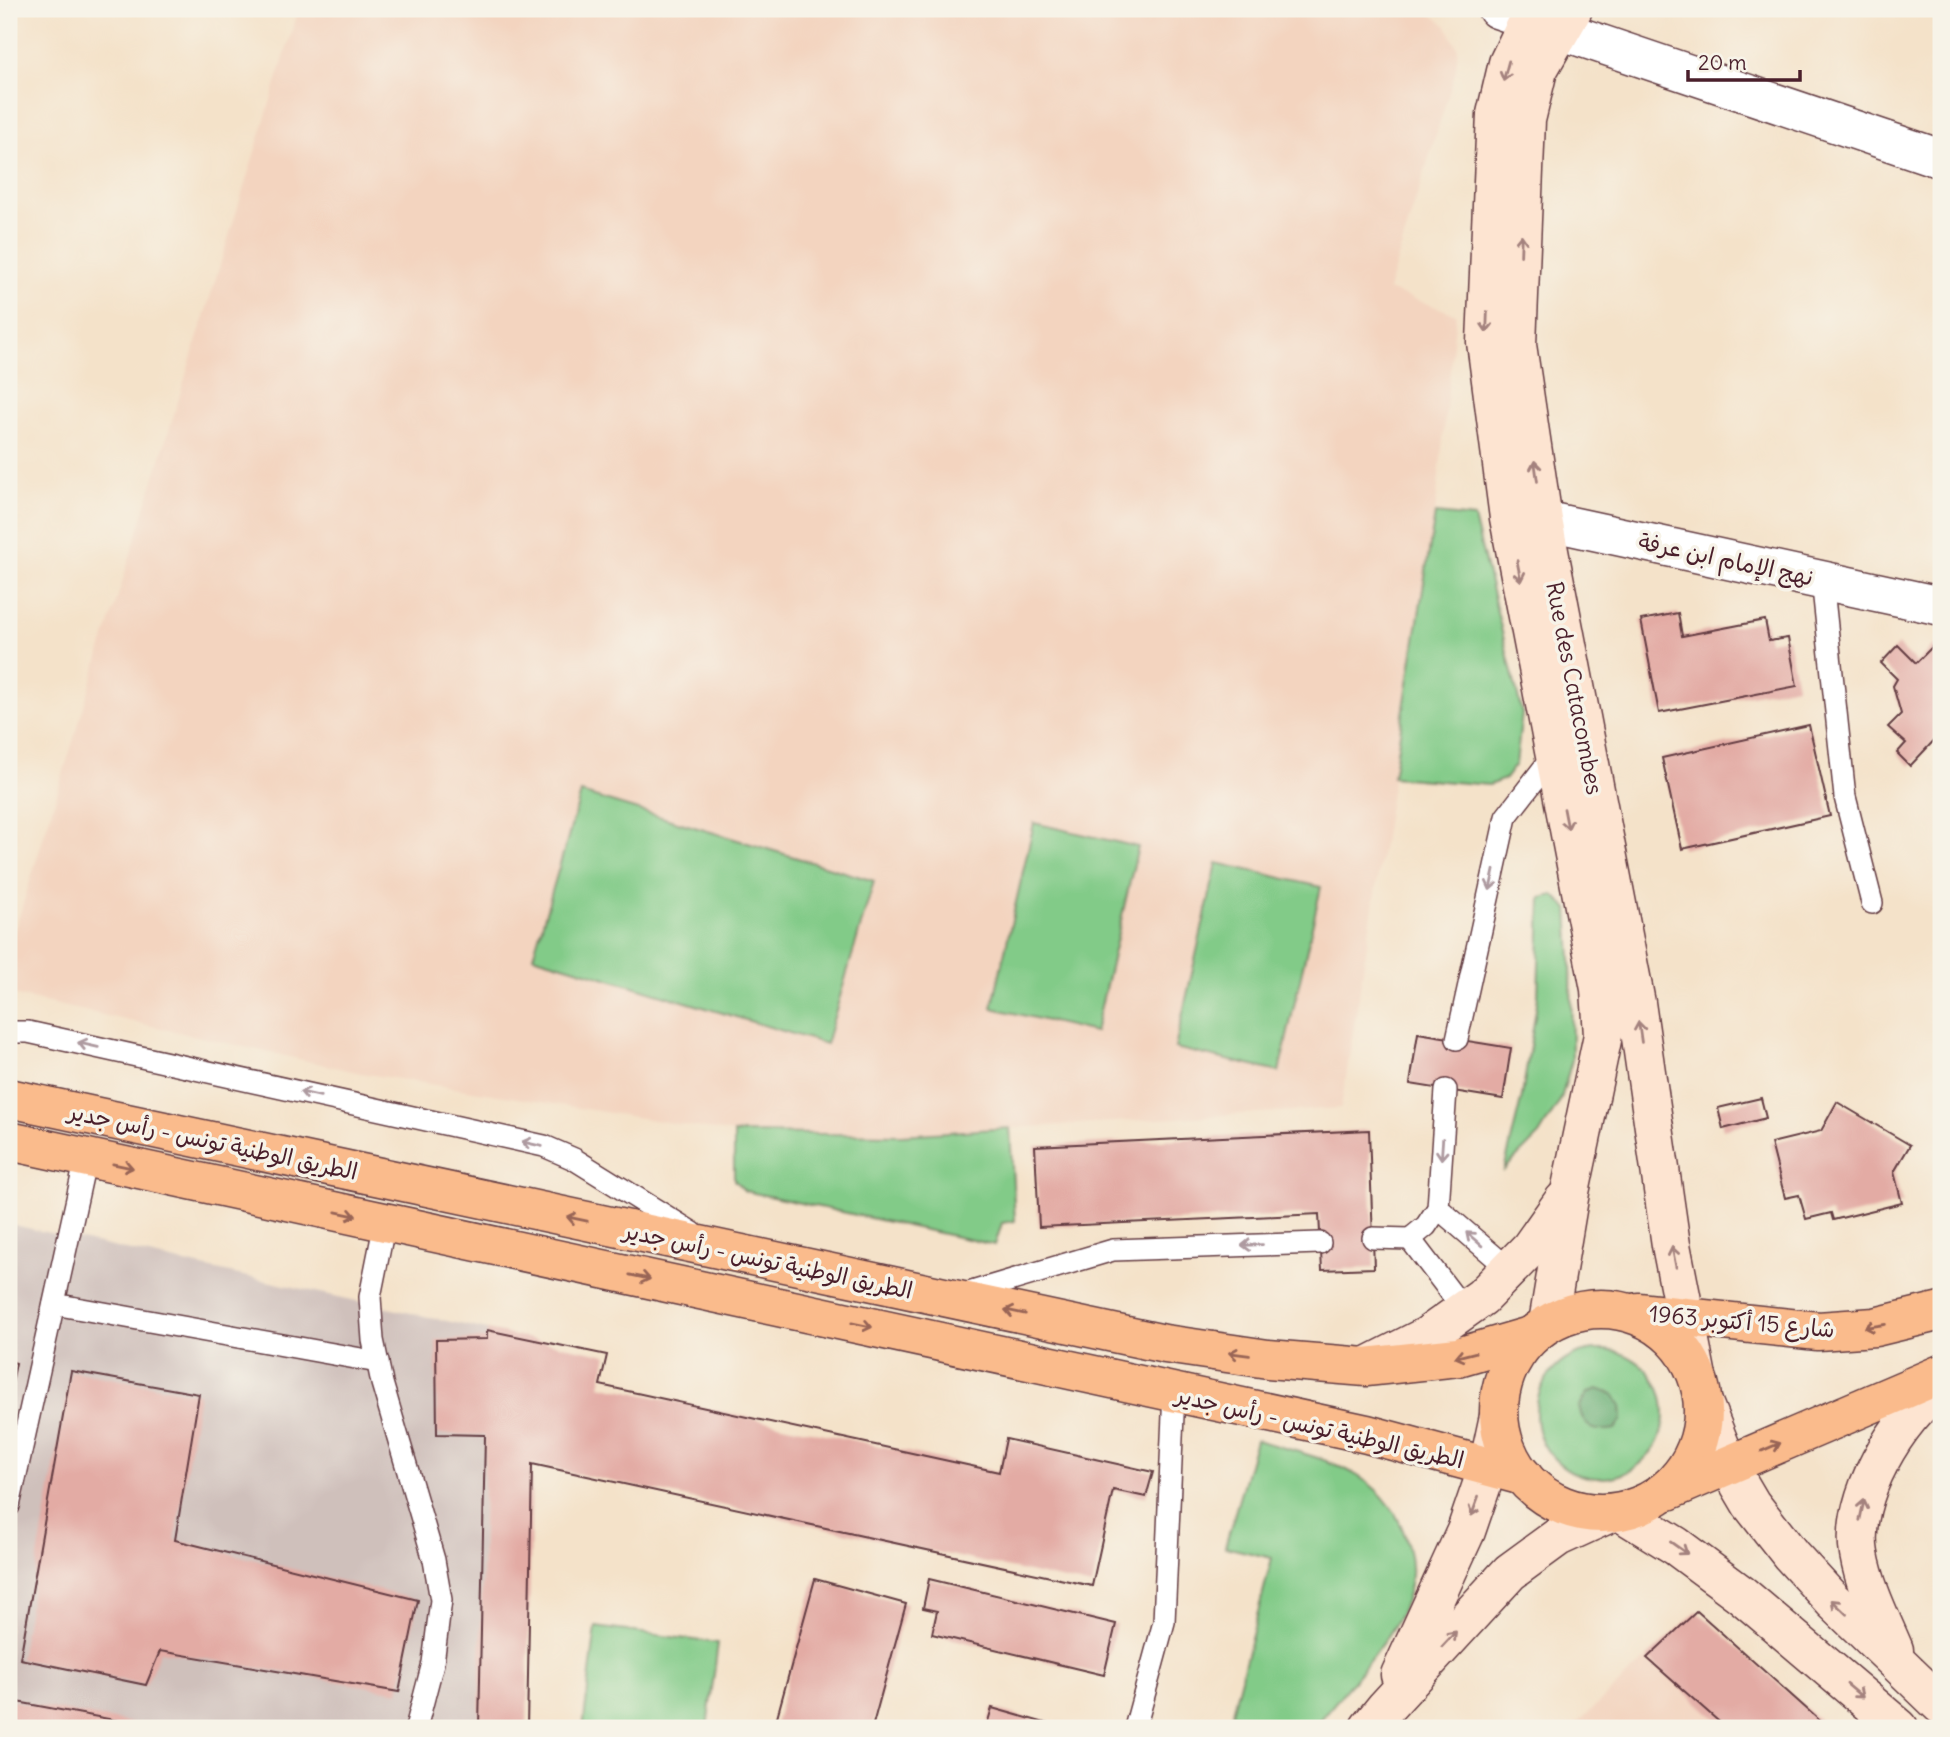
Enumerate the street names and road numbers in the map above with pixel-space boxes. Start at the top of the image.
street label: نهج الإمام ابن عرفة [1635,526,1816,596]
street label: Rue des Catacombes [1540,579,1610,797]
street label: الطريق الوطنية تونس - رأس جدير [64,1096,360,1186]
street label: الطريق الوطنية تونس - رأس جدير [619,1215,915,1305]
street label: شارع 15 أكتوبر 1963 [1648,1298,1836,1346]
street label: الطريق الوطنية تونس - رأس جدير [1171,1379,1467,1474]

